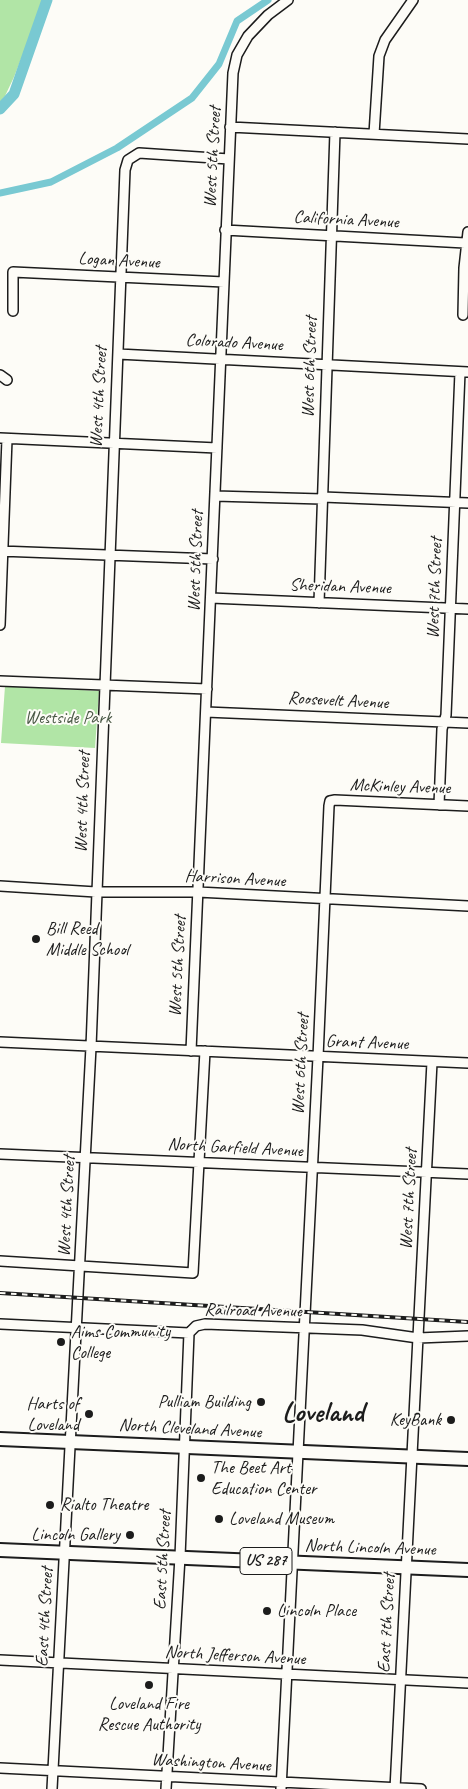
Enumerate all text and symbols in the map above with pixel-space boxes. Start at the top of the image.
street label: West 5th Street [200,106,226,208]
street label: California Avenue [293,206,399,234]
street label: Logan Avenue [78,248,160,274]
street label: West 6th Street [297,316,323,418]
street label: Colorado Avenue [185,330,283,356]
street label: West 4th Street [86,346,112,448]
street label: West 5th Street [183,510,209,612]
street label: West 7th Street [422,537,448,639]
street label: Sheridan Avenue [289,574,391,600]
street label: Roosevelt Avenue [287,688,389,714]
park label: Westside Park [25,707,111,729]
street label: West 4th Street [70,751,96,853]
street label: McKinley Avenue [349,774,451,800]
street label: Harrison Avenue [184,866,286,892]
street label: West 5th Street [165,915,191,1017]
place label: Bill Reed Middle School [46,918,129,961]
marker: Bill Reed Middle School [30,933,42,945]
street label: West 6th Street [288,1013,314,1115]
street label: Grant Avenue [325,1031,409,1055]
street label: North Garfield Avenue [167,1134,303,1162]
street label: West 7th Street [396,1148,422,1250]
street label: West 4th Street [54,1155,80,1257]
street label: Railroad Avenue [204,1299,302,1323]
place label: Aims Community College [71,1321,170,1364]
marker: Aims Community College [55,1336,67,1348]
place label: Pulliam Building [158,1391,251,1413]
place label: Harts of Loveland [26,1393,79,1436]
marker: Pulliam Building [255,1396,267,1408]
district label: Loveland [282,1397,364,1431]
marker: Harts of Loveland [83,1408,95,1420]
place label: KeyBank [390,1409,441,1431]
street label: North Cleveland Avenue [118,1414,262,1444]
marker: KeyBank [445,1414,457,1426]
place label: The Beet Art Education Center [211,1457,316,1500]
marker: The Beet Art Education Center [195,1472,207,1484]
place label: Rialto Theatre [60,1494,148,1516]
marker: Rialto Theatre [44,1499,56,1511]
place label: Loveland Museum [229,1508,334,1530]
street label: East 5th Street [150,1510,176,1610]
marker: Loveland Museum [213,1513,225,1525]
place label: Lincoln Gallery [31,1524,120,1546]
marker: Lincoln Gallery [124,1529,136,1541]
street label: North Lincoln Avenue [304,1535,436,1561]
road number: US 287 [240,1548,292,1574]
street label: East 4th Street [32,1567,58,1667]
street label: East 7th Street [374,1573,400,1673]
place label: Lincoln Place [277,1600,356,1622]
marker: Lincoln Place [261,1605,273,1617]
street label: North Jefferson Avenue [164,1642,306,1670]
marker: Loveland Fire Rescue Authority [143,1679,155,1691]
place label: Loveland Fire Rescue Authority [98,1693,200,1736]
street label: Washington Avenue [151,1749,271,1777]

